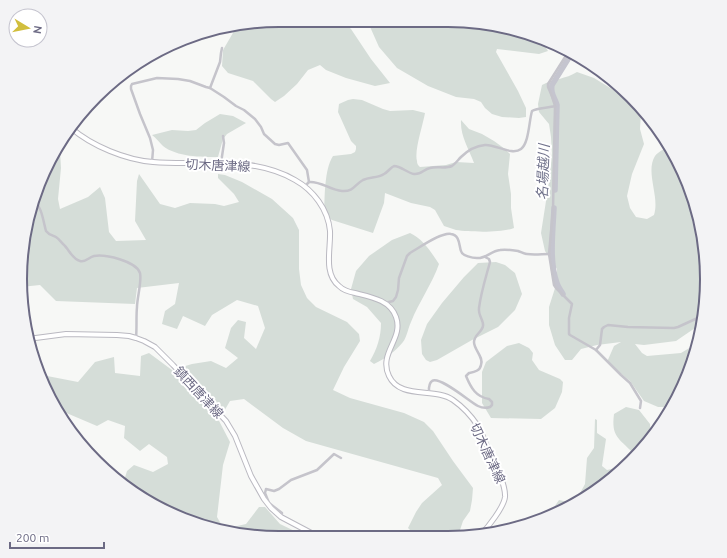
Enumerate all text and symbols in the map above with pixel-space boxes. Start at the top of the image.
north arrow [8,8,48,48]
text: N [31,25,44,35]
water label: 名場越川 [534,142,552,200]
street label: 切木唐津線 [185,157,251,173]
street label: 鎮西唐津線 [172,363,226,421]
street label: 切木唐津線 [468,421,508,485]
scale bar [10,524,104,550]
text: 200 m [16,531,49,544]

